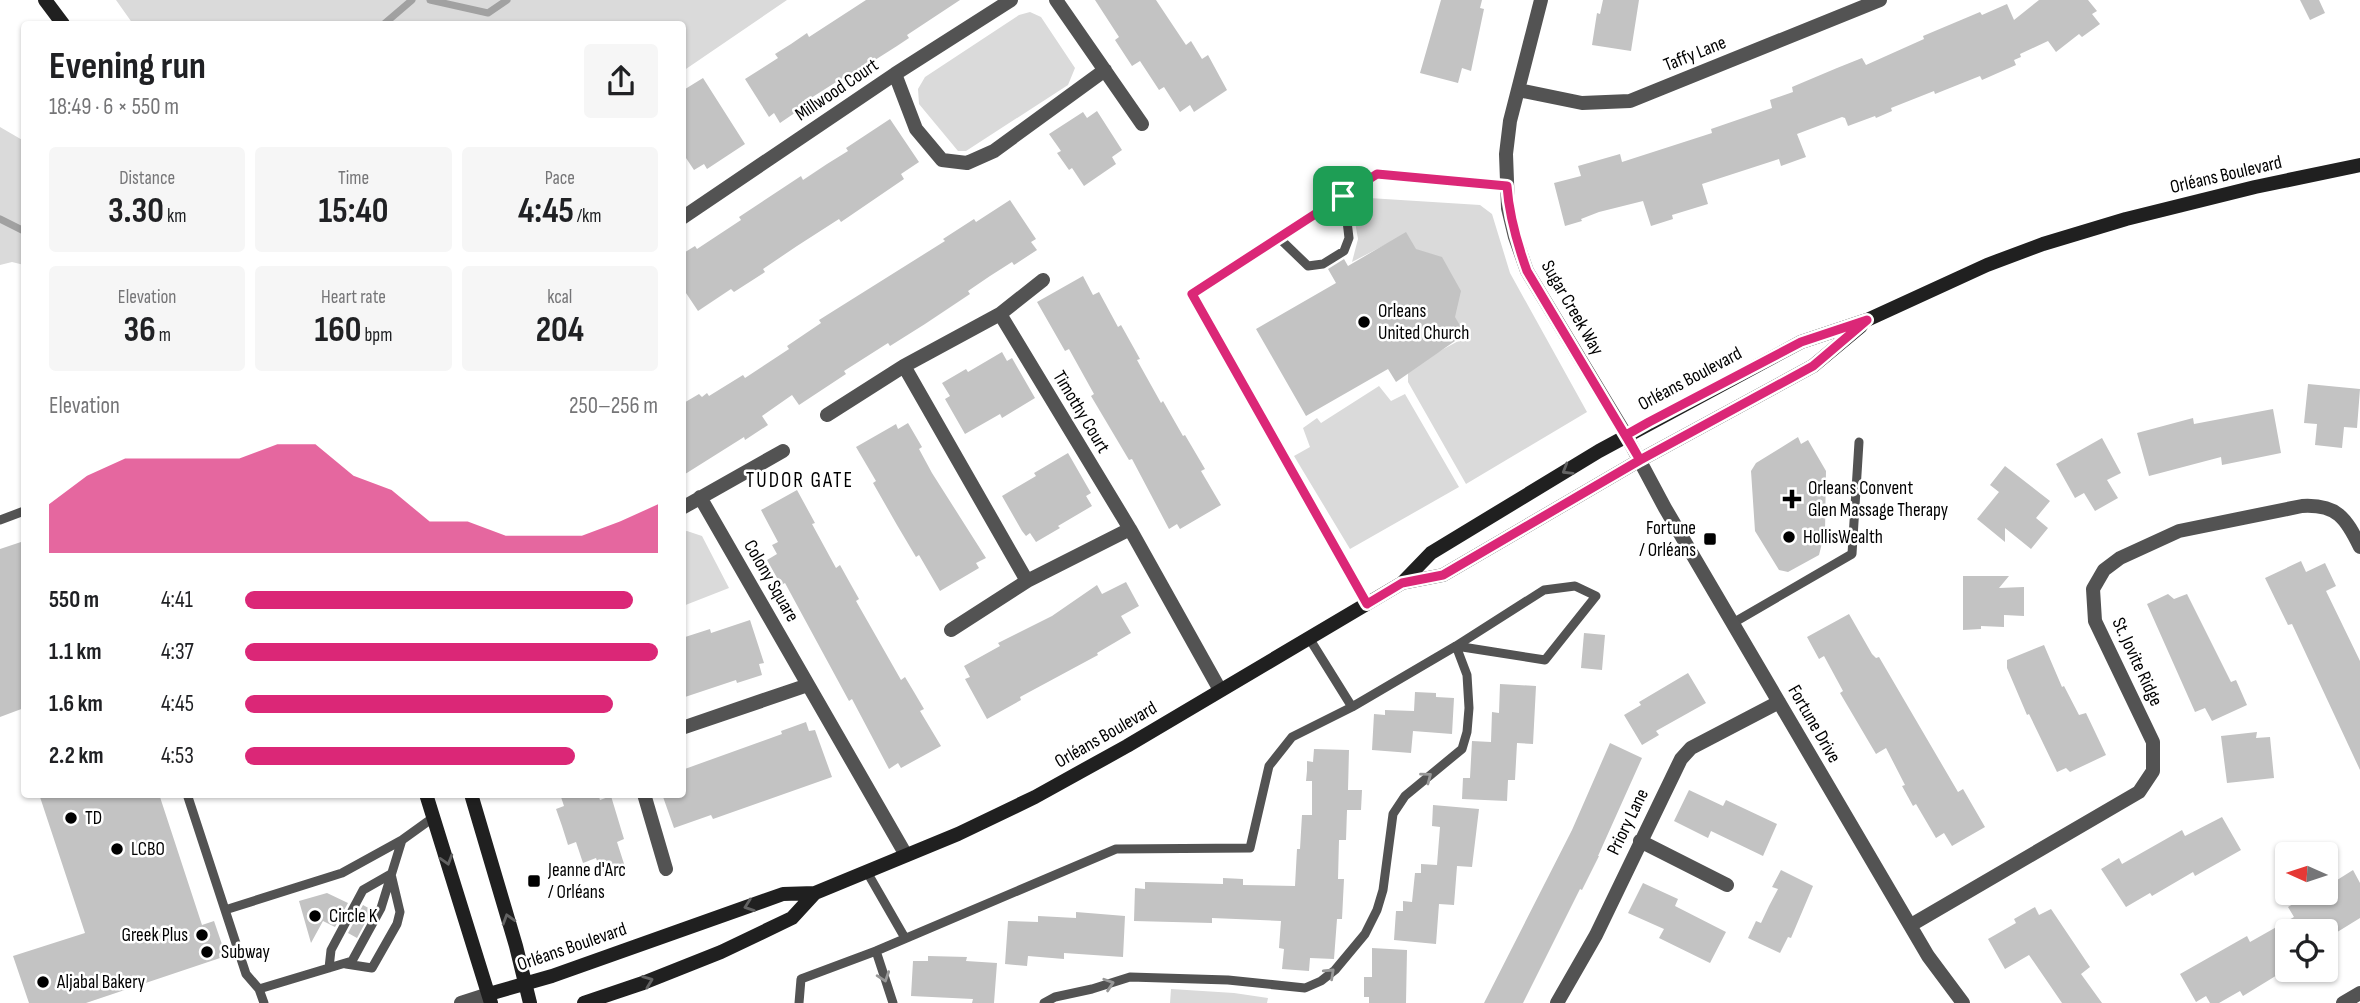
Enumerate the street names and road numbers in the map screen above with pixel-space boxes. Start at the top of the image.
street label: Taffy Lane [1660,31,1730,77]
street label: Millwood Court [791,54,883,126]
street label: Orléans Boulevard [2168,151,2284,199]
street label: Sugar Creek Way [1536,257,1609,360]
street label: Orléans Boulevard [1634,342,1746,416]
street label: Timothy Court [1047,367,1115,457]
street label: Colony Square [738,536,804,626]
street label: St. Jovite Ridge [2107,614,2167,710]
street label: Fortune Drive [1782,681,1846,767]
street label: Orléans Boulevard [1051,697,1161,773]
street label: Priory Lane [1602,785,1654,859]
street label: Orléans Boulevard [514,918,630,976]

